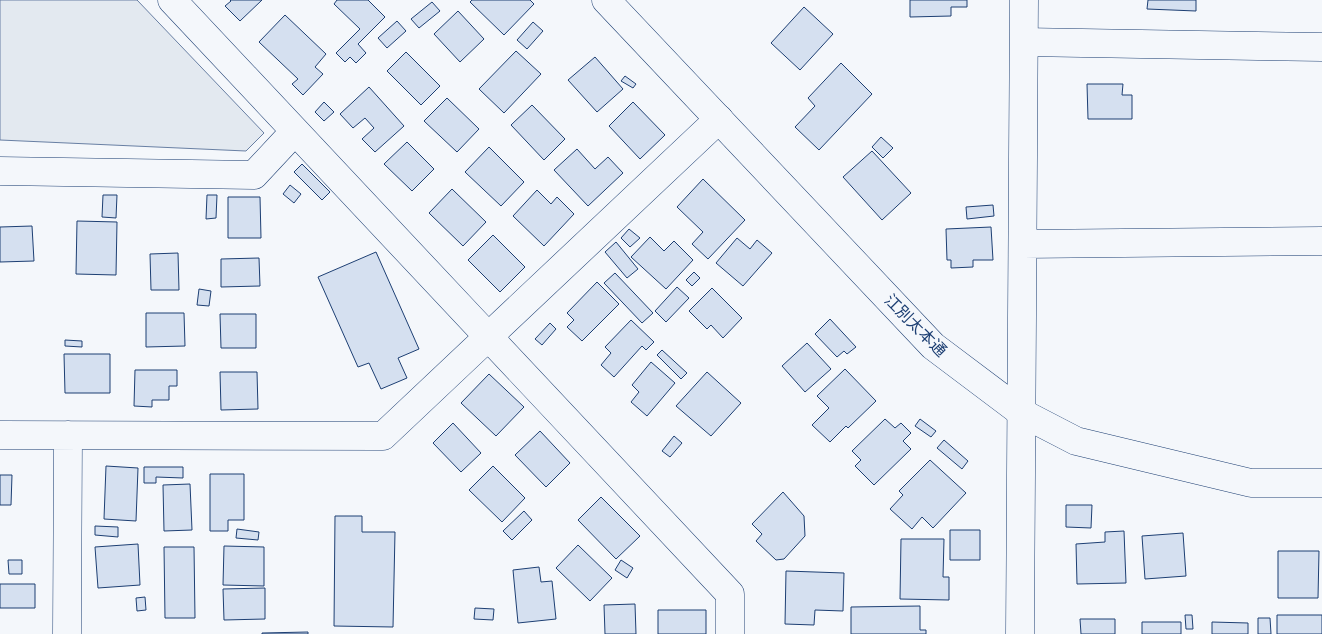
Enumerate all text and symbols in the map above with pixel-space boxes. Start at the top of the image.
street label: 江別太本通 [880,288,953,361]

